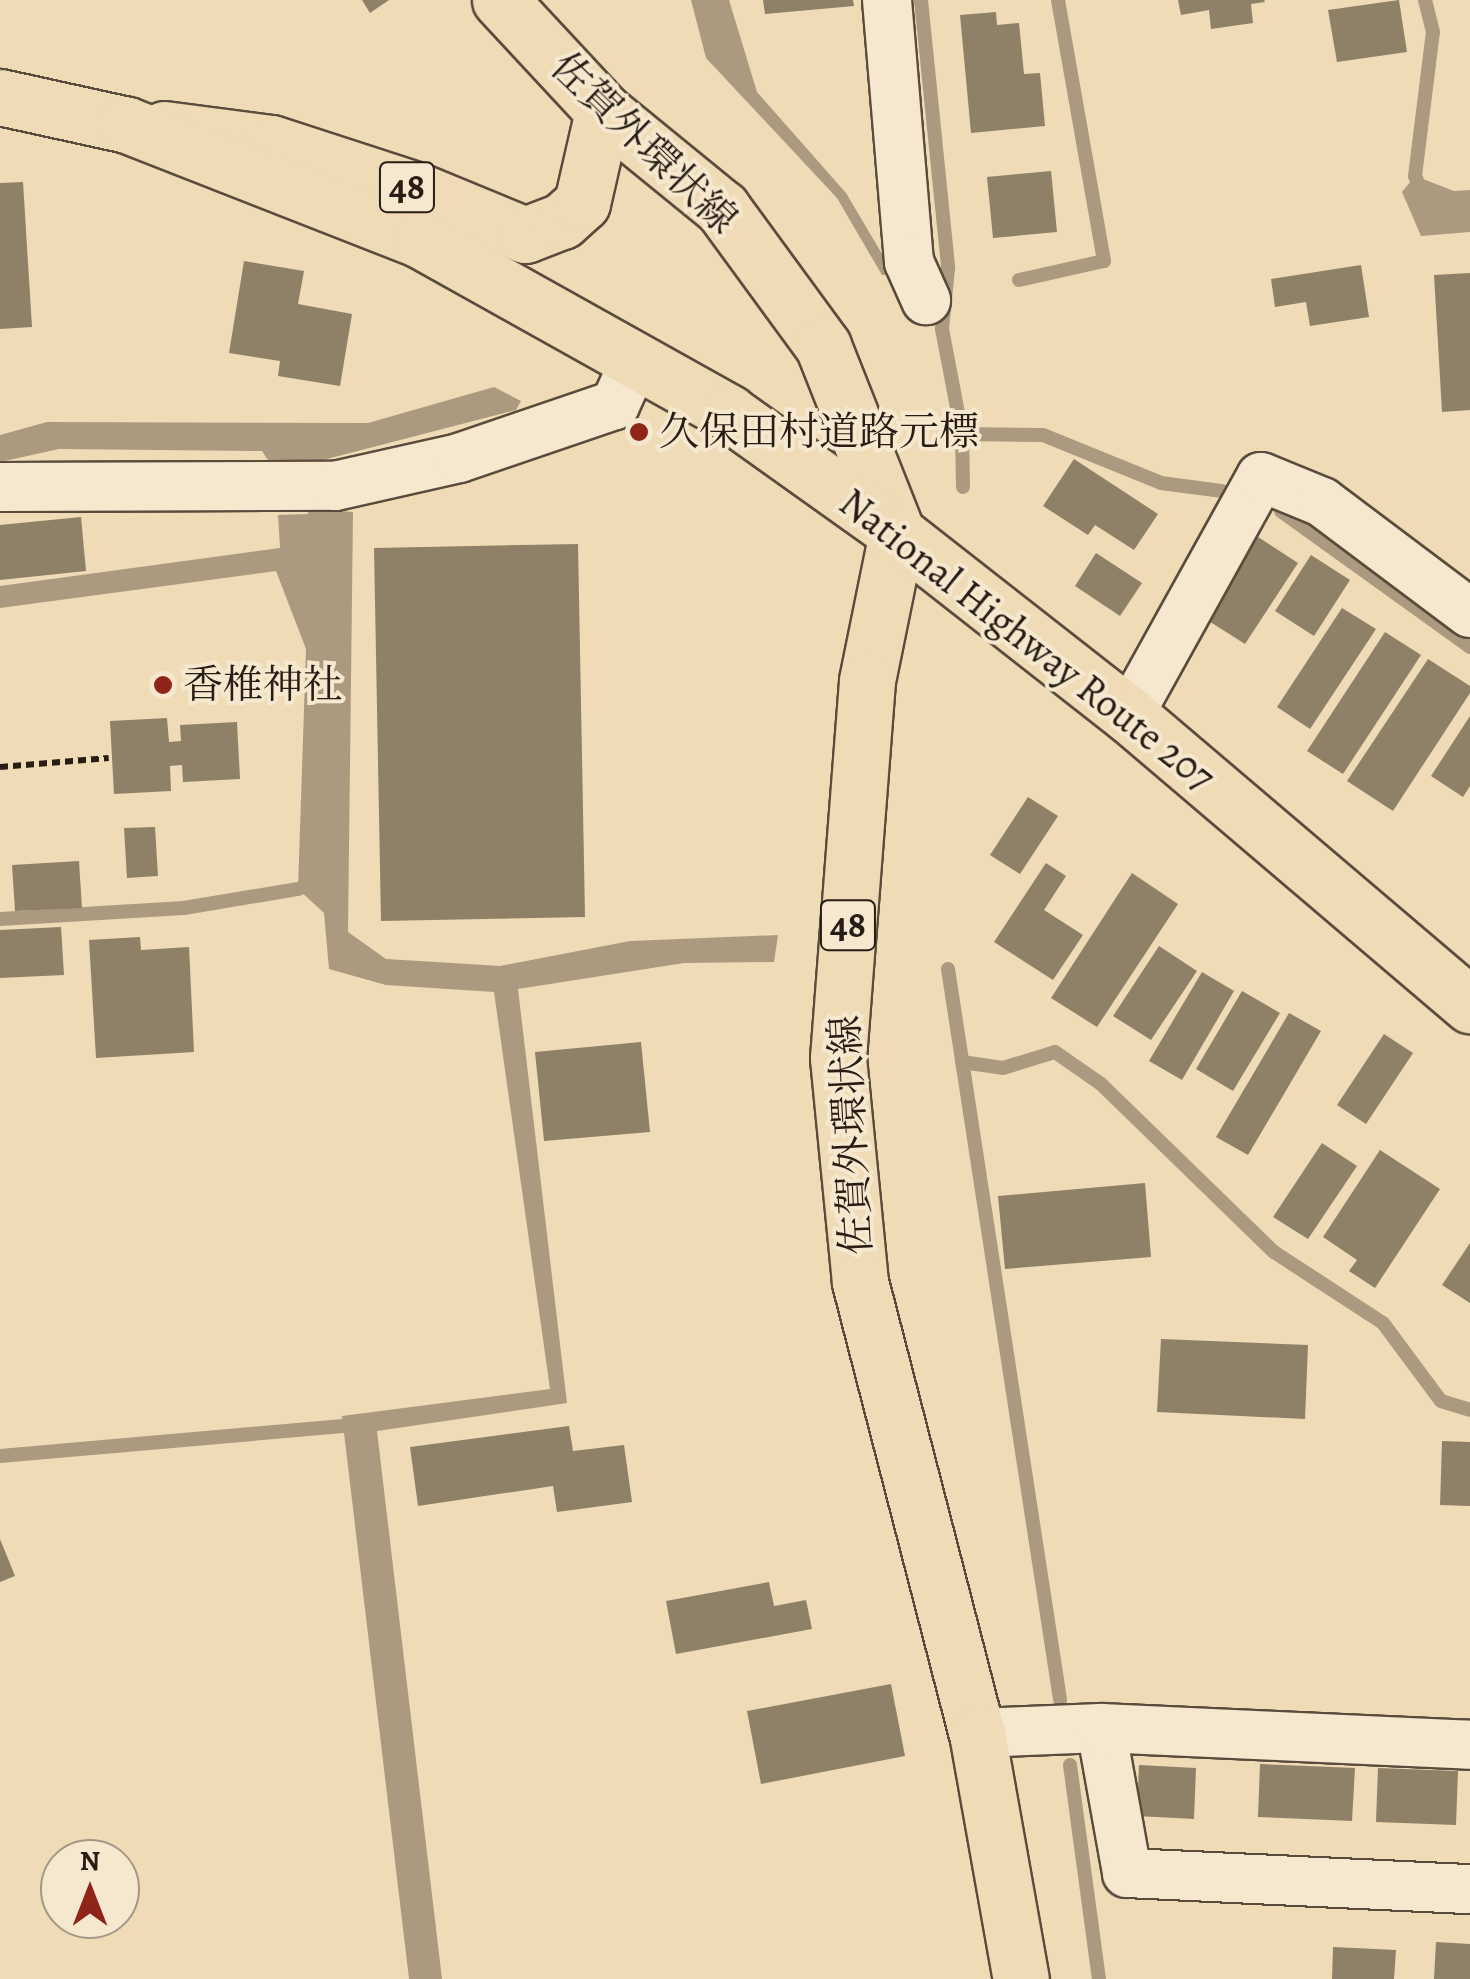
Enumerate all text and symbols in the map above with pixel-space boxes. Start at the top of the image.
street label: 佐賀外環状線 [541,42,747,244]
road number: 48 [377,154,437,220]
place label: 久保田村道路元標 [659,408,979,456]
marker: 久保田村道路元標 [628,421,650,443]
street label: National Highway Route 207 [830,479,1224,801]
place label: 香椎神社 [183,661,343,709]
marker: 香椎神社 [152,674,174,696]
road number: 48 [818,892,878,958]
street label: 佐賀外環状線 [821,1014,881,1256]
north arrow [40,1839,140,1939]
text: N [80,1842,100,1880]

